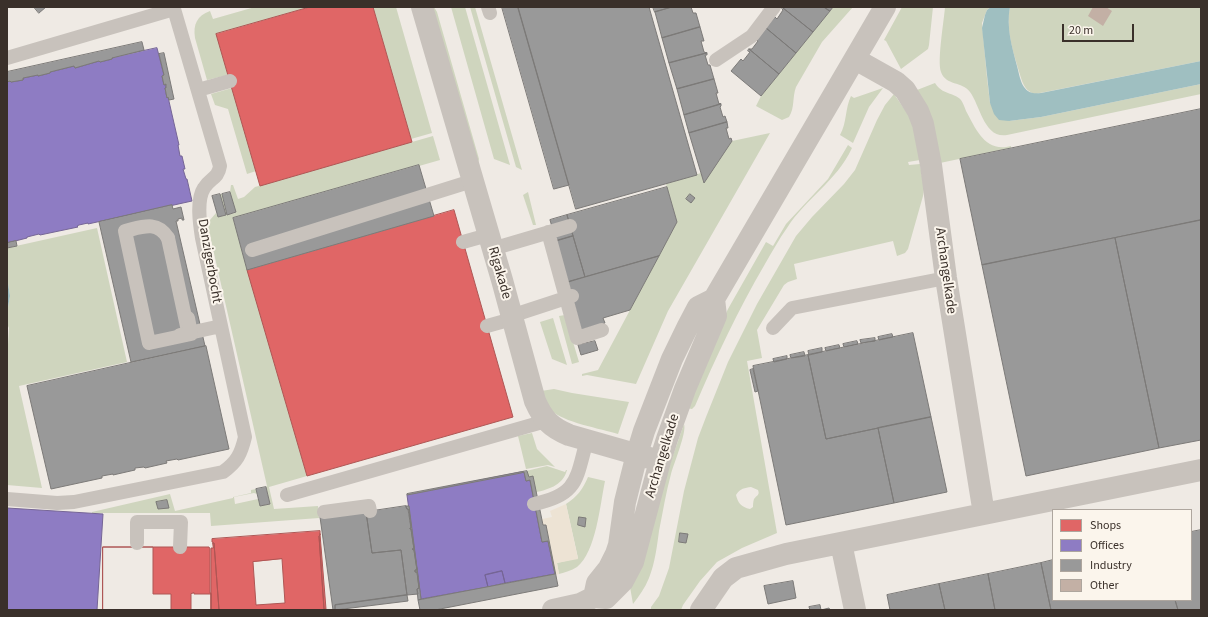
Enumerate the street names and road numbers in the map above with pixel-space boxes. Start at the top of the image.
street label: Danzigerbocht [193,217,225,305]
street label: Archangelkade [931,227,959,315]
street label: Rigakade [484,245,514,301]
street label: Archangelkade [642,412,684,500]

